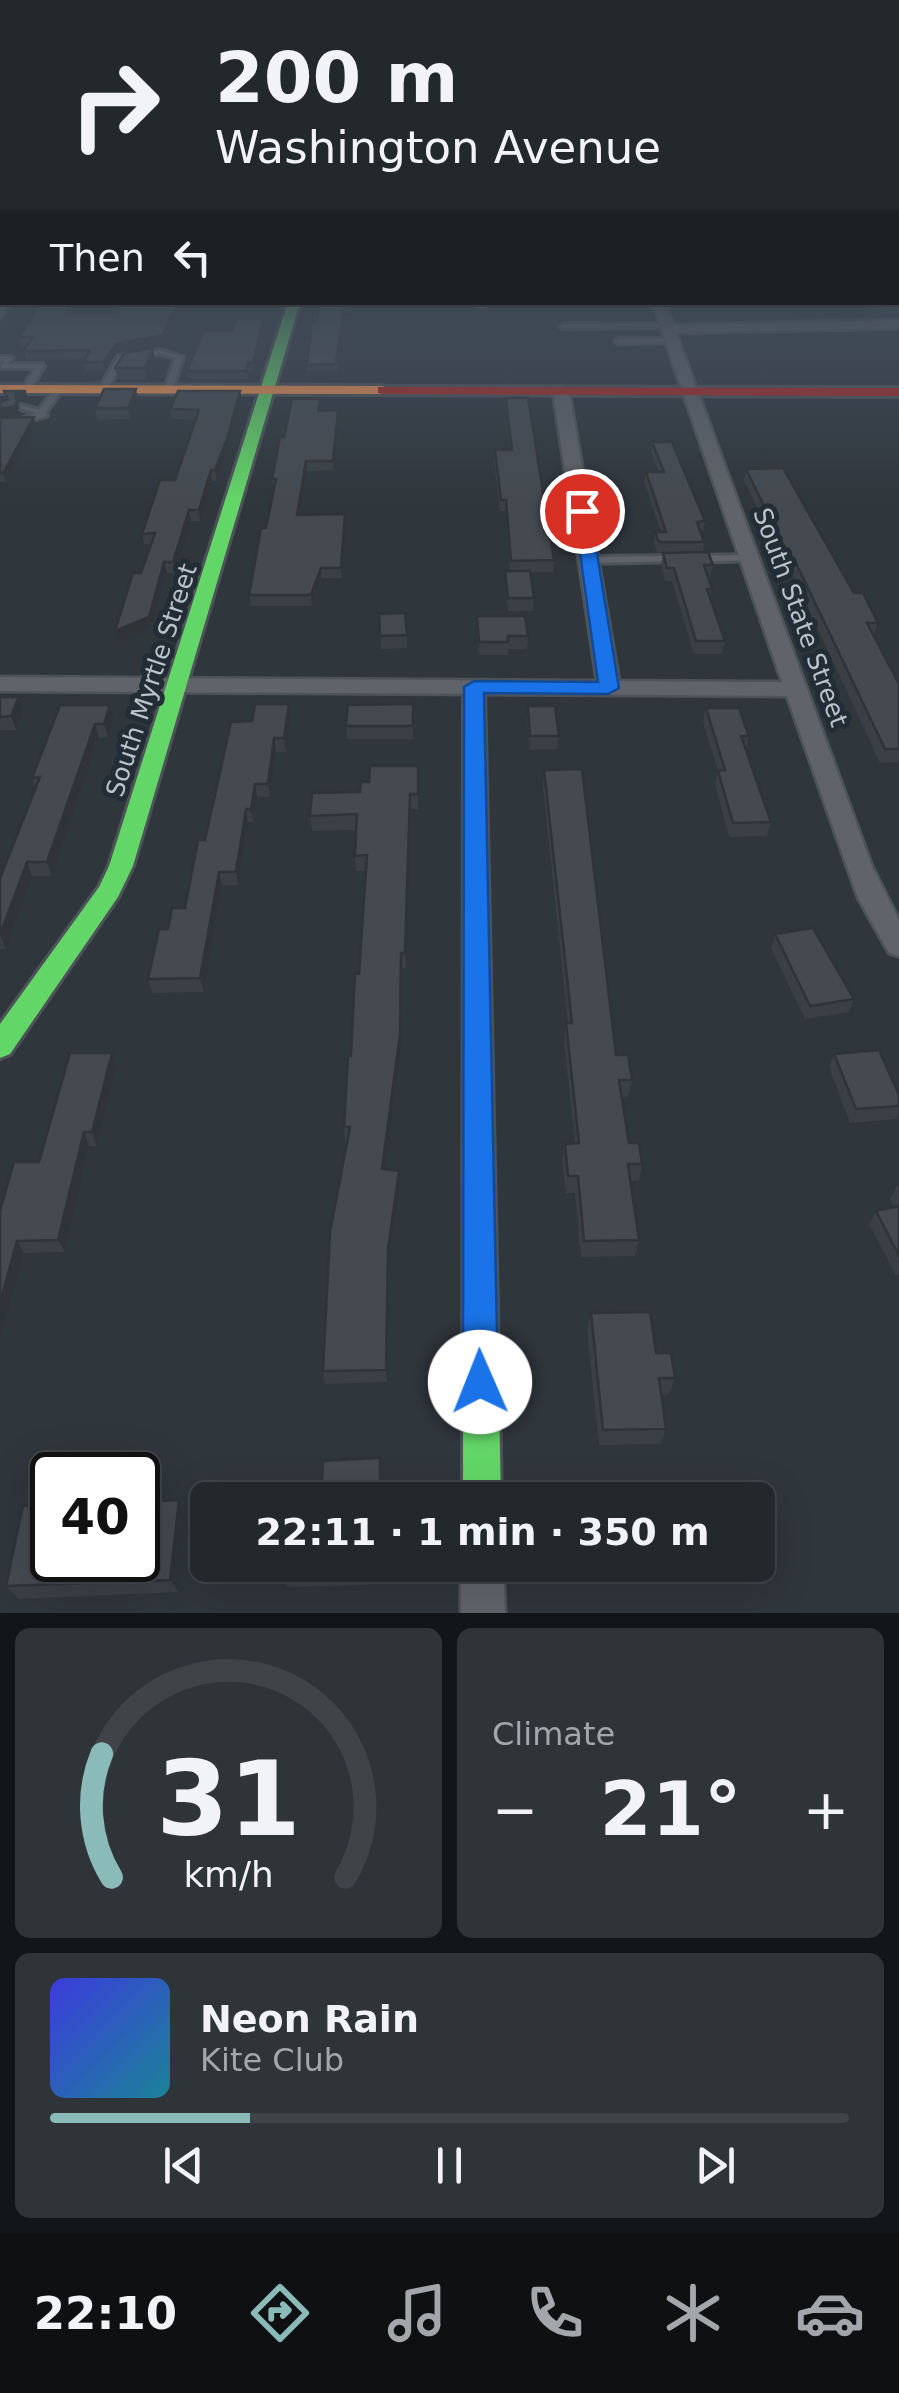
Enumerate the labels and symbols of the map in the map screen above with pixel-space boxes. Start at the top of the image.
pin [540,469,625,554]
street label: South State Street [747,504,854,731]
street label: South Myrtle Street [100,560,203,800]
position arrow [428,1330,532,1434]
speed limit sign: 40 [30,1452,160,1582]

